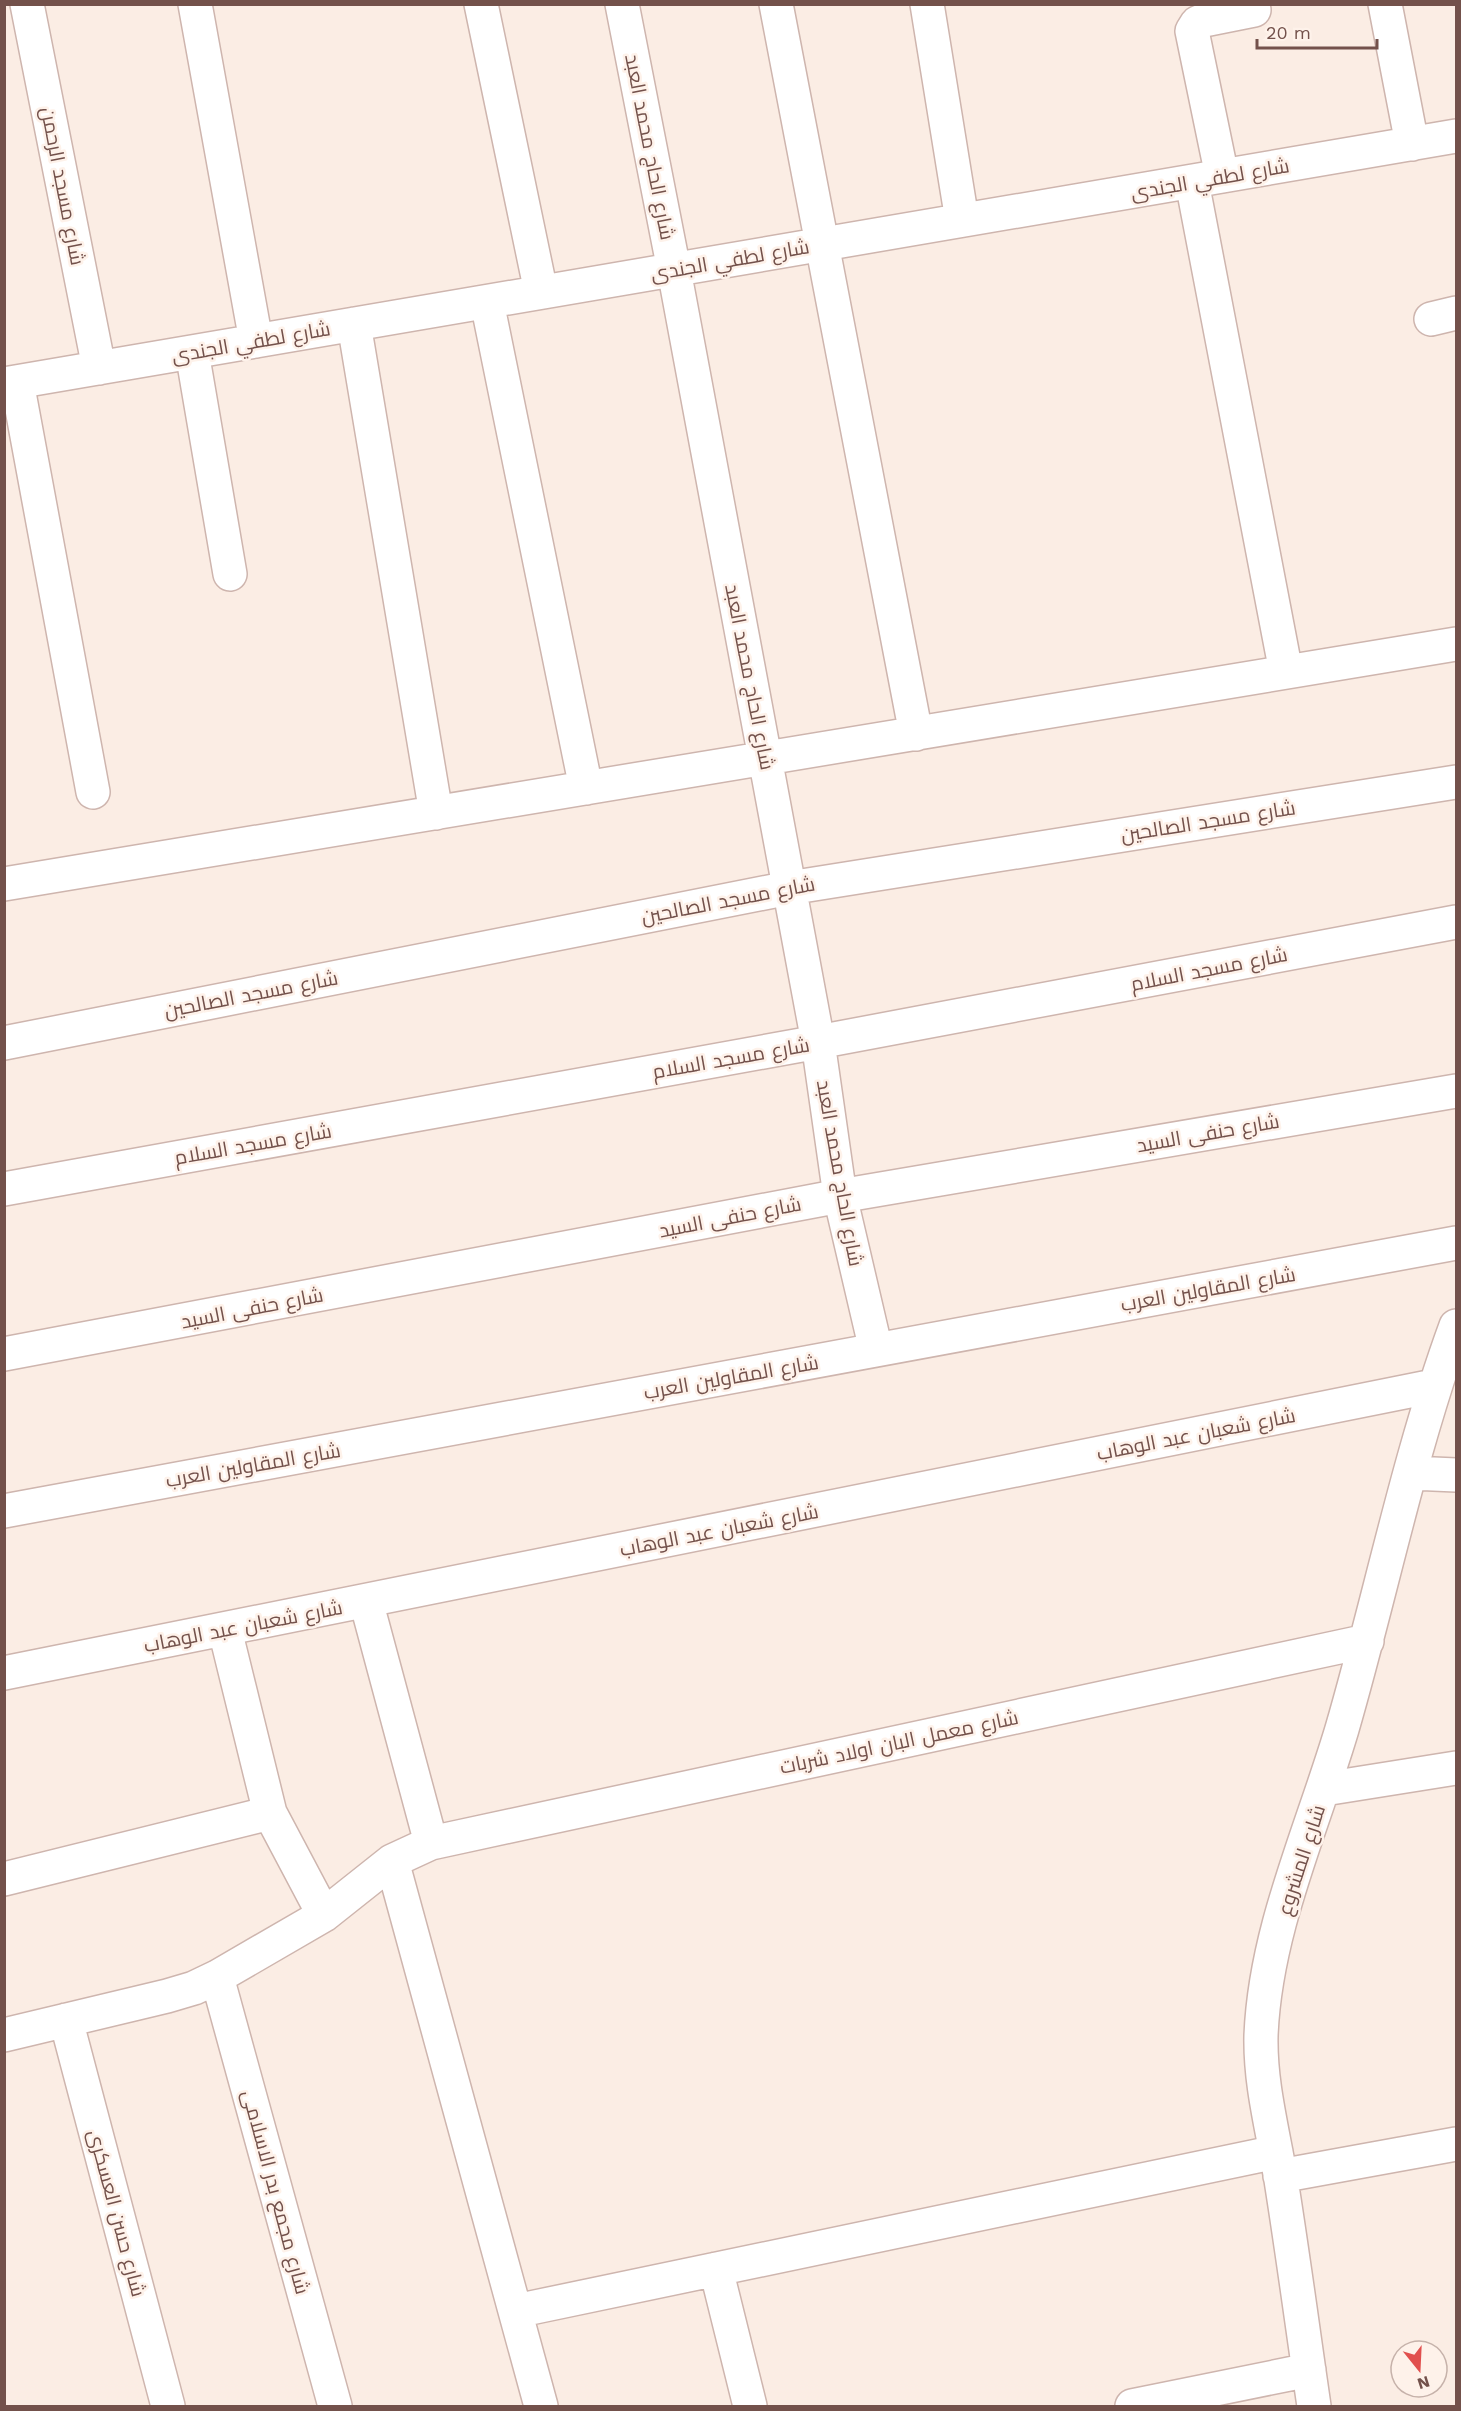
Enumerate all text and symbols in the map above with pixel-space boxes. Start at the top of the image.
scale bar [1257,12,1377,50]
text: 20 m [1266,22,1311,43]
street label: شارع الحاج محمد العبد [618,52,680,242]
street label: شارع مسجد الرحمن [34,105,90,268]
street label: شارع لطفي الجندى [1129,153,1292,209]
street label: شارع لطفي الجندى [649,234,812,290]
street label: شارع لطفي الجندى [170,316,333,372]
street label: شارع الحاج محمد العبد [718,582,780,772]
street label: شارع مسجد الصالحين [1119,795,1297,849]
street label: شارع مسجد الصالحين [639,871,817,931]
street label: شارع مسجد السلام [1129,942,1290,998]
street label: شارع مسجد الصالحين [162,965,340,1025]
street label: شارع مسجد السلام [651,1032,812,1086]
street label: شارع الحاج محمد العبد [810,1078,868,1268]
street label: شارع حنفى السيد [1135,1109,1282,1159]
street label: شارع مسجد السلام [173,1118,334,1172]
street label: شارع حنفى السيد [657,1191,804,1245]
street label: شارع المقاولين العرب [1119,1262,1298,1318]
street label: شارع حنفى السيد [179,1282,326,1336]
street label: شارع المقاولين العرب [642,1350,821,1406]
street label: شارع شعبان عبد الوهاب [1095,1403,1298,1467]
street label: شارع المقاولين العرب [164,1438,343,1494]
street label: شارع شعبان عبد الوهاب [618,1499,821,1563]
street label: شارع شعبان عبد الوهاب [142,1595,345,1659]
street label: شارع معمل البان اولاد شربات [778,1705,1021,1781]
street label: شارع المشروع [1272,1802,1332,1919]
street label: شارع مجمع بدر الاسلامى [235,2087,315,2297]
street label: شارع حسن العسكرى [81,2127,151,2300]
north arrow [1389,2339,1449,2399]
text: N [1415,2372,1432,2394]

